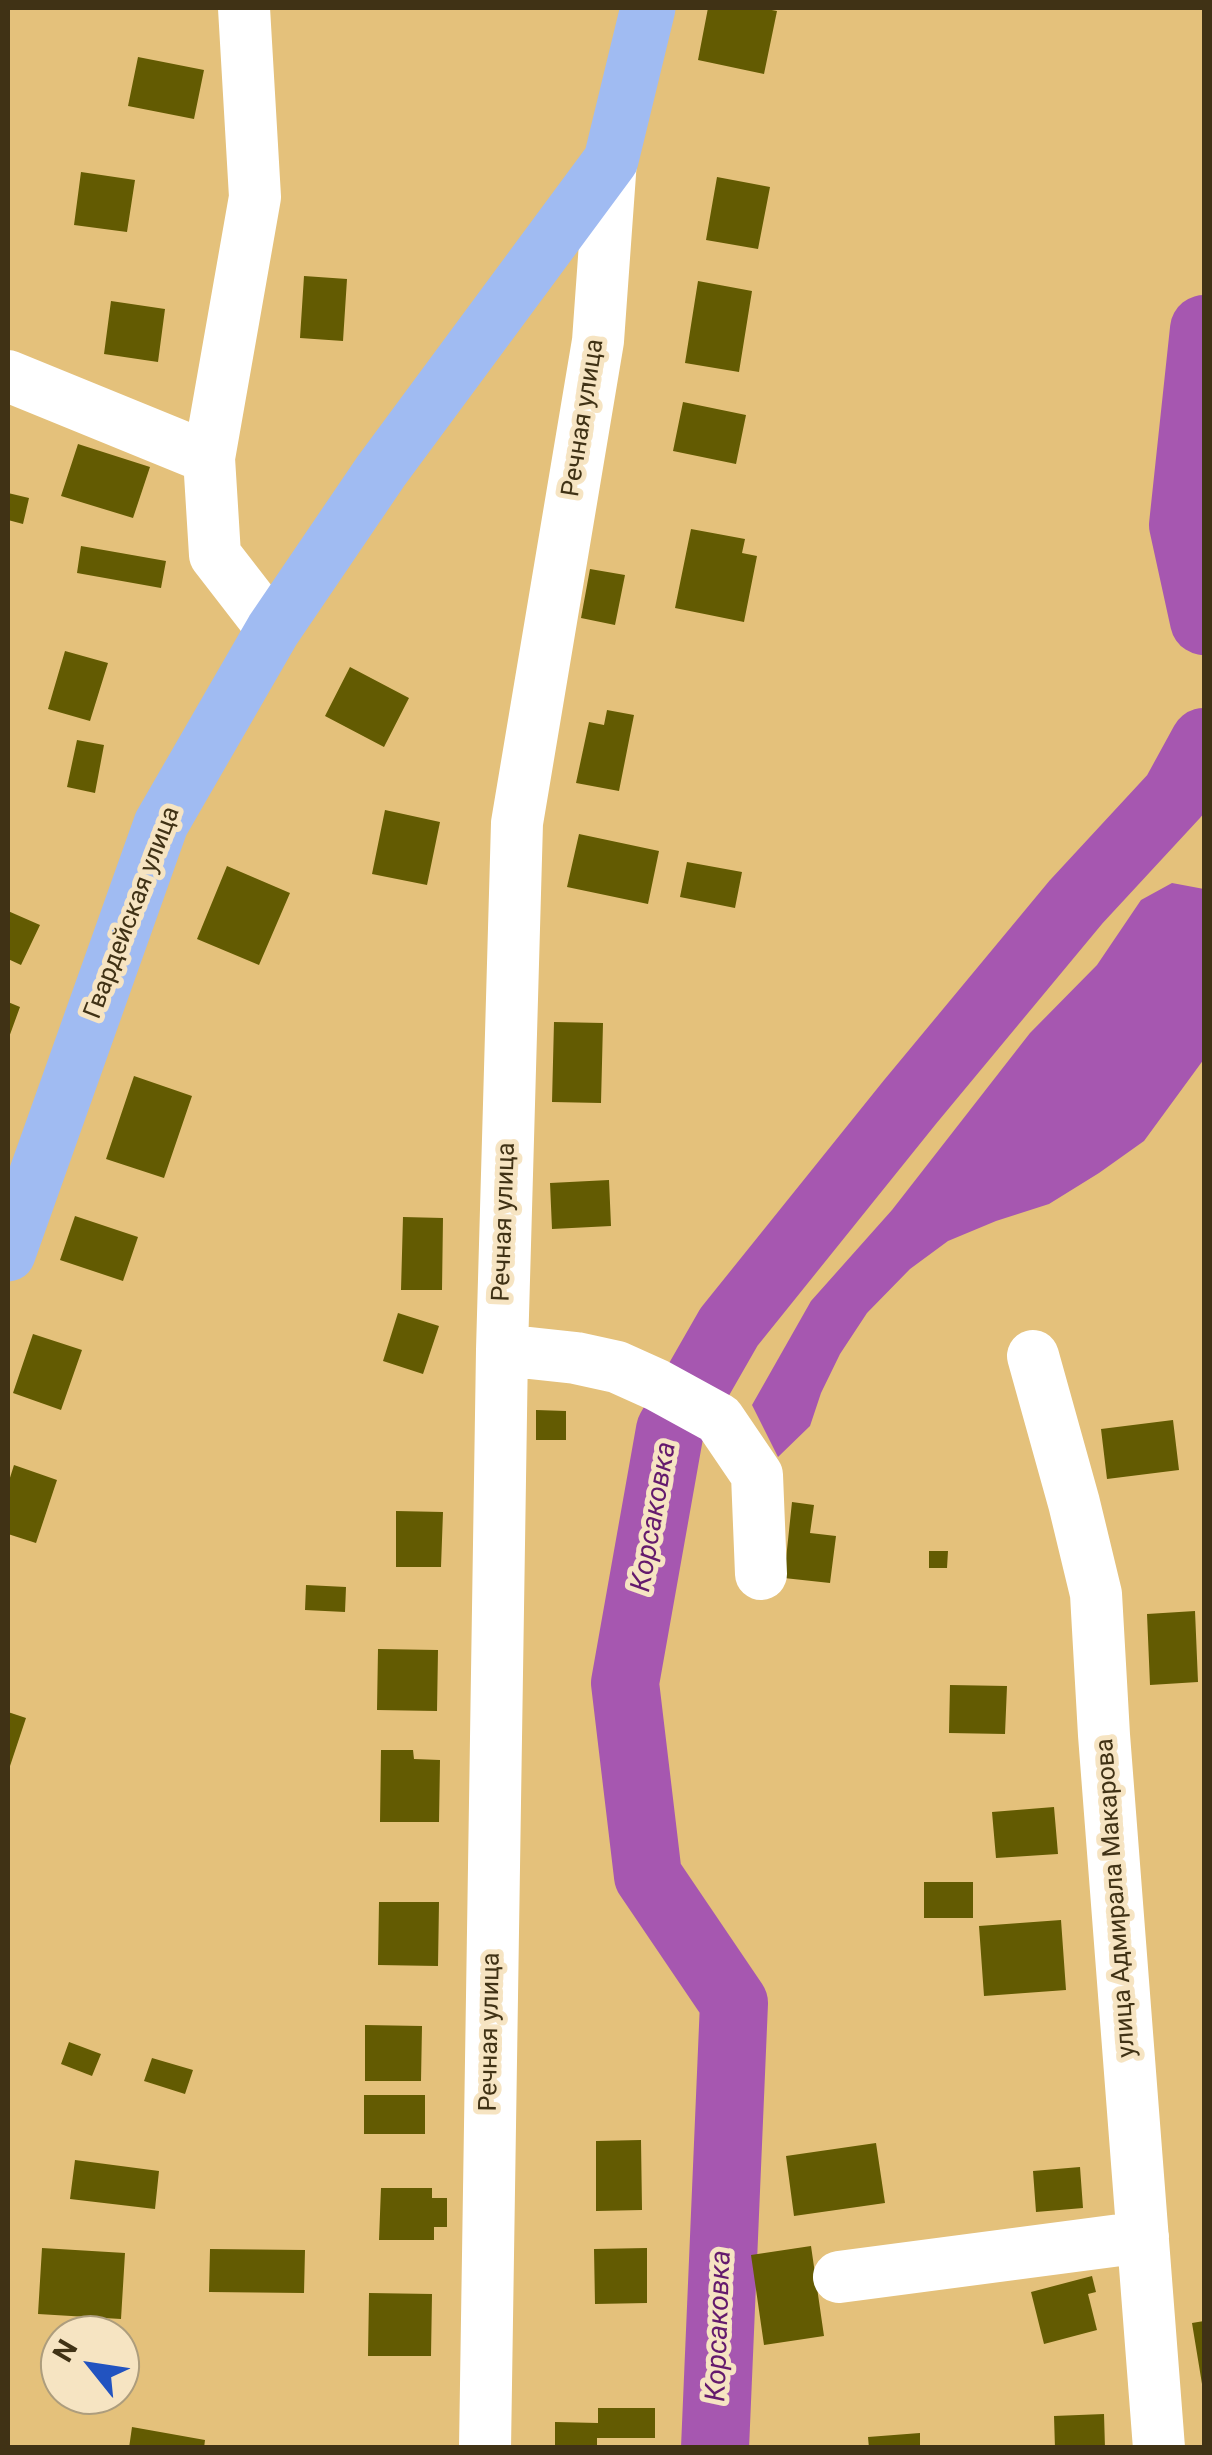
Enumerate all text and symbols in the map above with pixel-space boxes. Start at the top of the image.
street label: Речная улица [557,337,611,499]
street label: Гвардейская улица [79,803,187,1023]
street label: Речная улица [487,1142,523,1302]
water label: Корсаковка [625,1439,685,1595]
street label: улица Адмирала Макарова [1091,1737,1143,2059]
street label: Речная улица [475,1952,507,2112]
water label: Корсаковка [701,2250,739,2402]
north arrow [40,2315,140,2415]
text: N [46,2334,85,2368]

